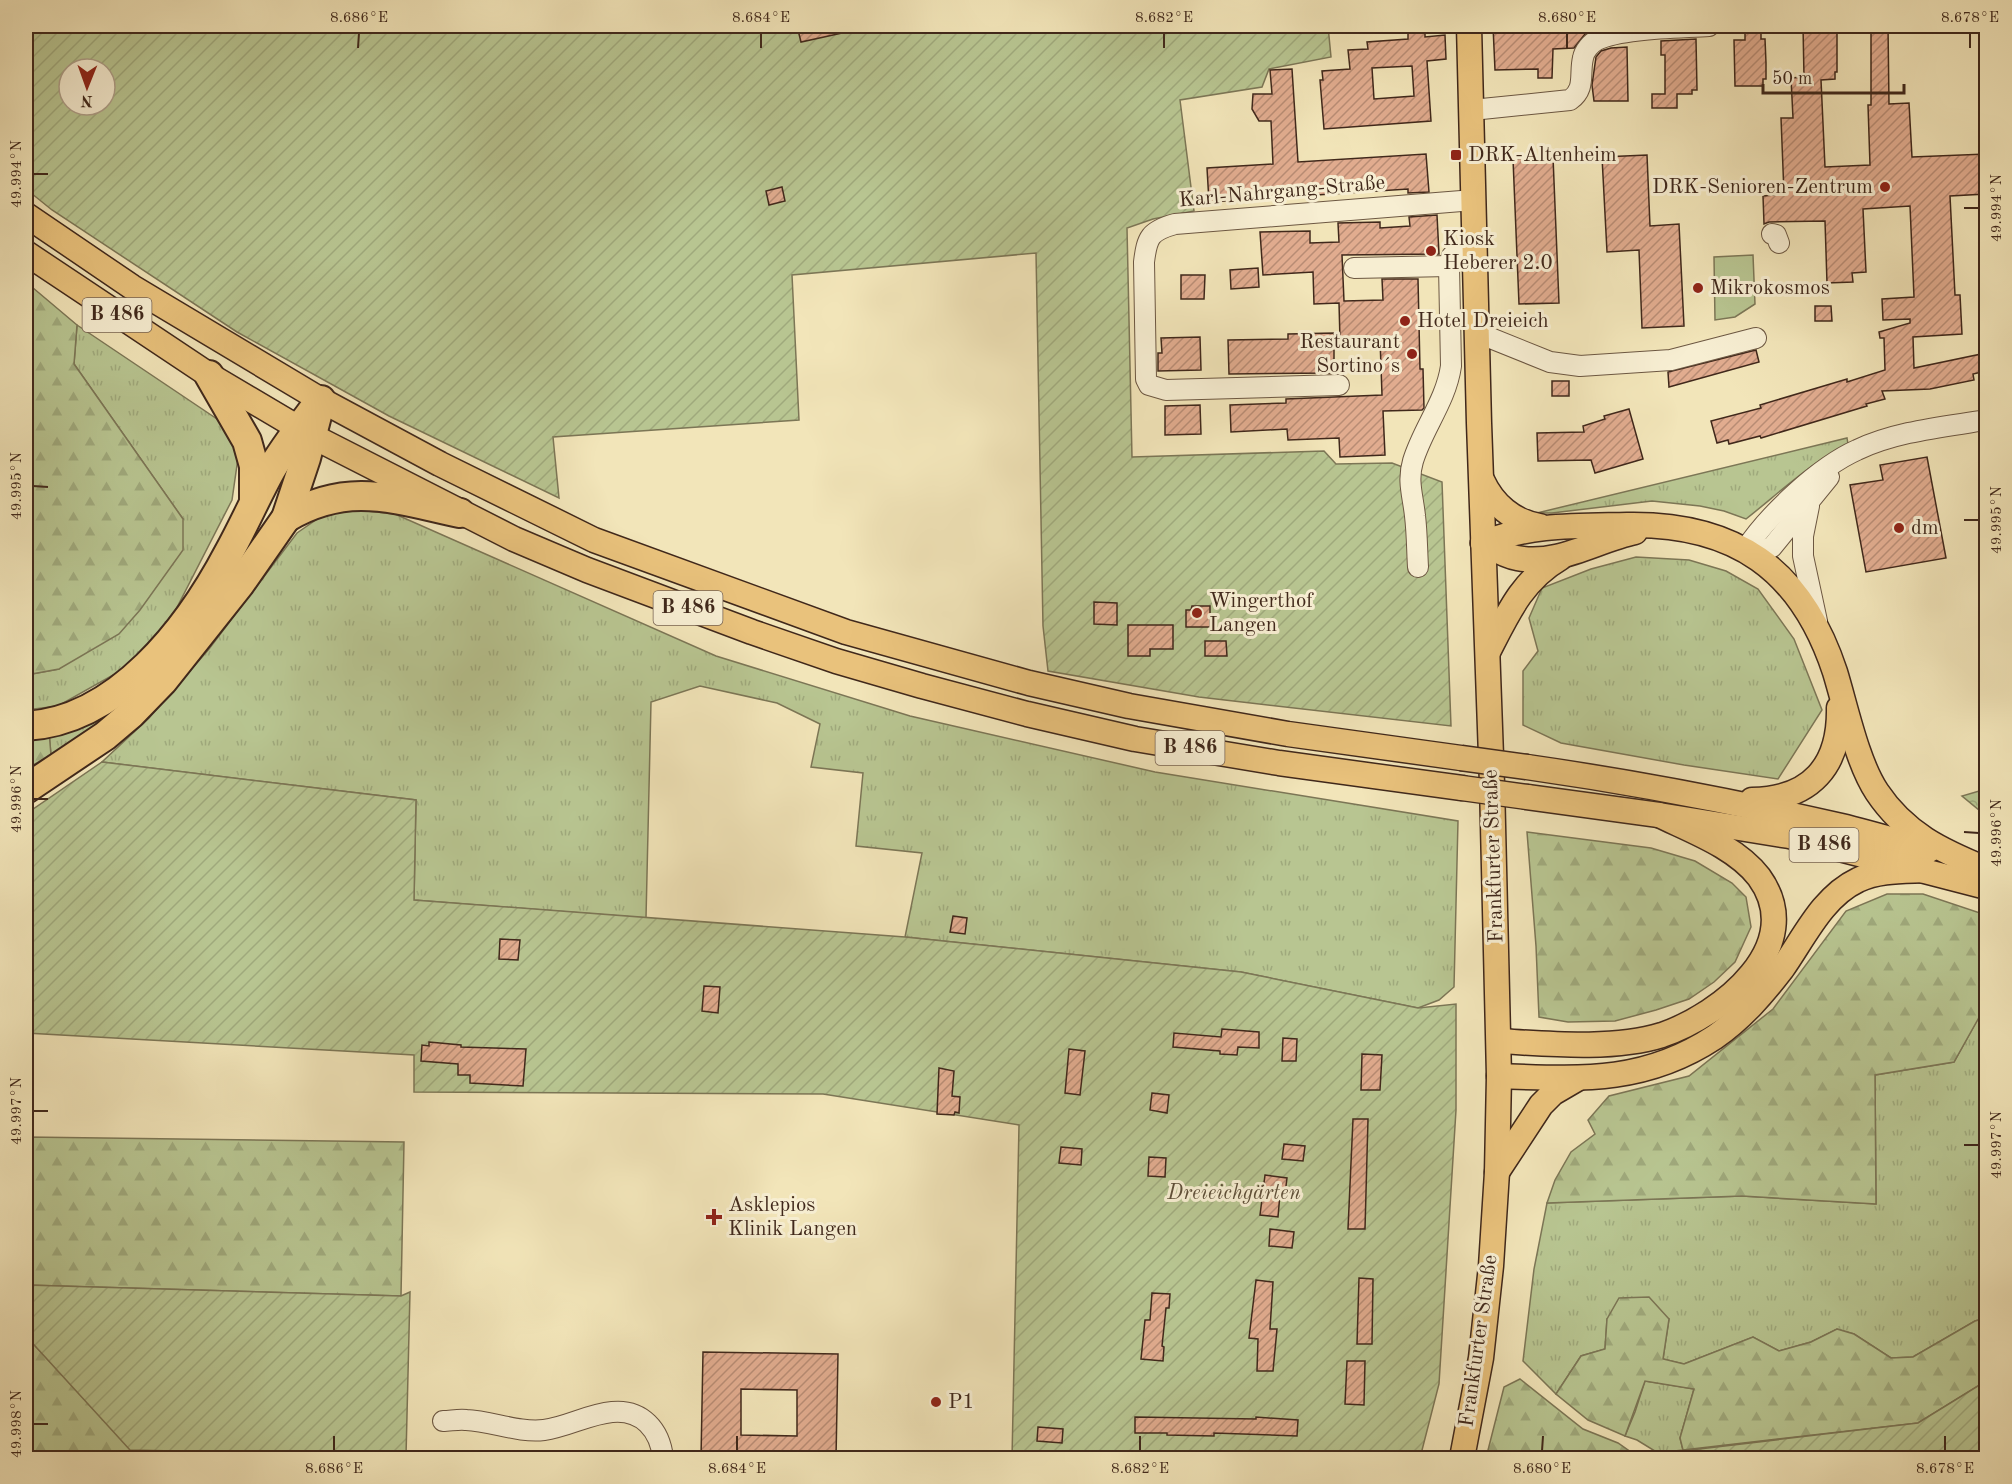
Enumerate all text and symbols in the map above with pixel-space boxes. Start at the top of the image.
text: 8.686°E [330,11,388,26]
text: 8.684°E [732,11,790,26]
text: 8.682°E [1135,11,1193,26]
text: 8.680°E [1538,11,1596,26]
text: 8.678°E [1941,11,1999,26]
north arrow [57,57,117,117]
scale bar [1763,57,1904,95]
text: 50 m [1772,70,1812,88]
text: N [80,92,93,108]
text: 49.994°N [10,140,25,208]
place label: DRK-Altenheim [1468,145,1617,166]
marker: DRK-Altenheim [1449,148,1463,162]
street label: Karl-Nahrgang-Straße [1178,173,1386,211]
text: 49.994°N [1990,174,2005,242]
place label: DRK-Senioren-Zentrum [1652,177,1873,198]
marker: DRK-Senioren-Zentrum [1878,180,1892,194]
place label: Kiosk Heberer 2.0 [1443,229,1553,274]
marker: Kiosk Heberer 2.0 [1424,244,1438,258]
place label: Mikrokosmos [1710,278,1830,299]
marker: Mikrokosmos [1691,281,1705,295]
road number: B 486 [82,298,152,332]
place label: Hotel Dreieich [1417,311,1549,332]
marker: Hotel Dreieich [1398,314,1412,328]
place label: Restaurant Sortino´s [1300,332,1400,377]
marker: Restaurant Sortino´s [1405,347,1419,361]
text: 49.995°N [10,452,25,520]
text: 49.995°N [1990,486,2005,554]
place label: dm [1911,518,1939,539]
marker: dm [1892,521,1906,535]
road number: B 486 [654,591,722,625]
place label: Wingerthof Langen [1209,591,1314,636]
marker: Wingerthof Langen [1190,606,1204,620]
road number: B 486 [1156,731,1224,765]
text: 49.996°N [10,765,25,833]
street label: Frankfurter Straße [1480,769,1508,943]
text: 49.996°N [1990,799,2005,867]
road number: B 486 [1790,828,1858,862]
text: 49.997°N [10,1077,25,1145]
text: 49.997°N [1990,1111,2005,1179]
park label: Dreieichgärten [1166,1183,1301,1204]
place label: Asklepios Klinik Langen [728,1195,857,1240]
marker: Asklepios Klinik Langen [705,1208,723,1226]
street label: Frankfurter Straße [1457,1254,1501,1428]
text: 49.998°N [10,1390,25,1458]
place label: P1 [948,1392,974,1413]
marker: P1 [929,1395,943,1409]
text: 8.686°E [305,1462,363,1477]
text: 8.684°E [708,1462,766,1477]
text: 8.682°E [1111,1462,1169,1477]
text: 8.680°E [1513,1462,1571,1477]
text: 8.678°E [1916,1462,1974,1477]

